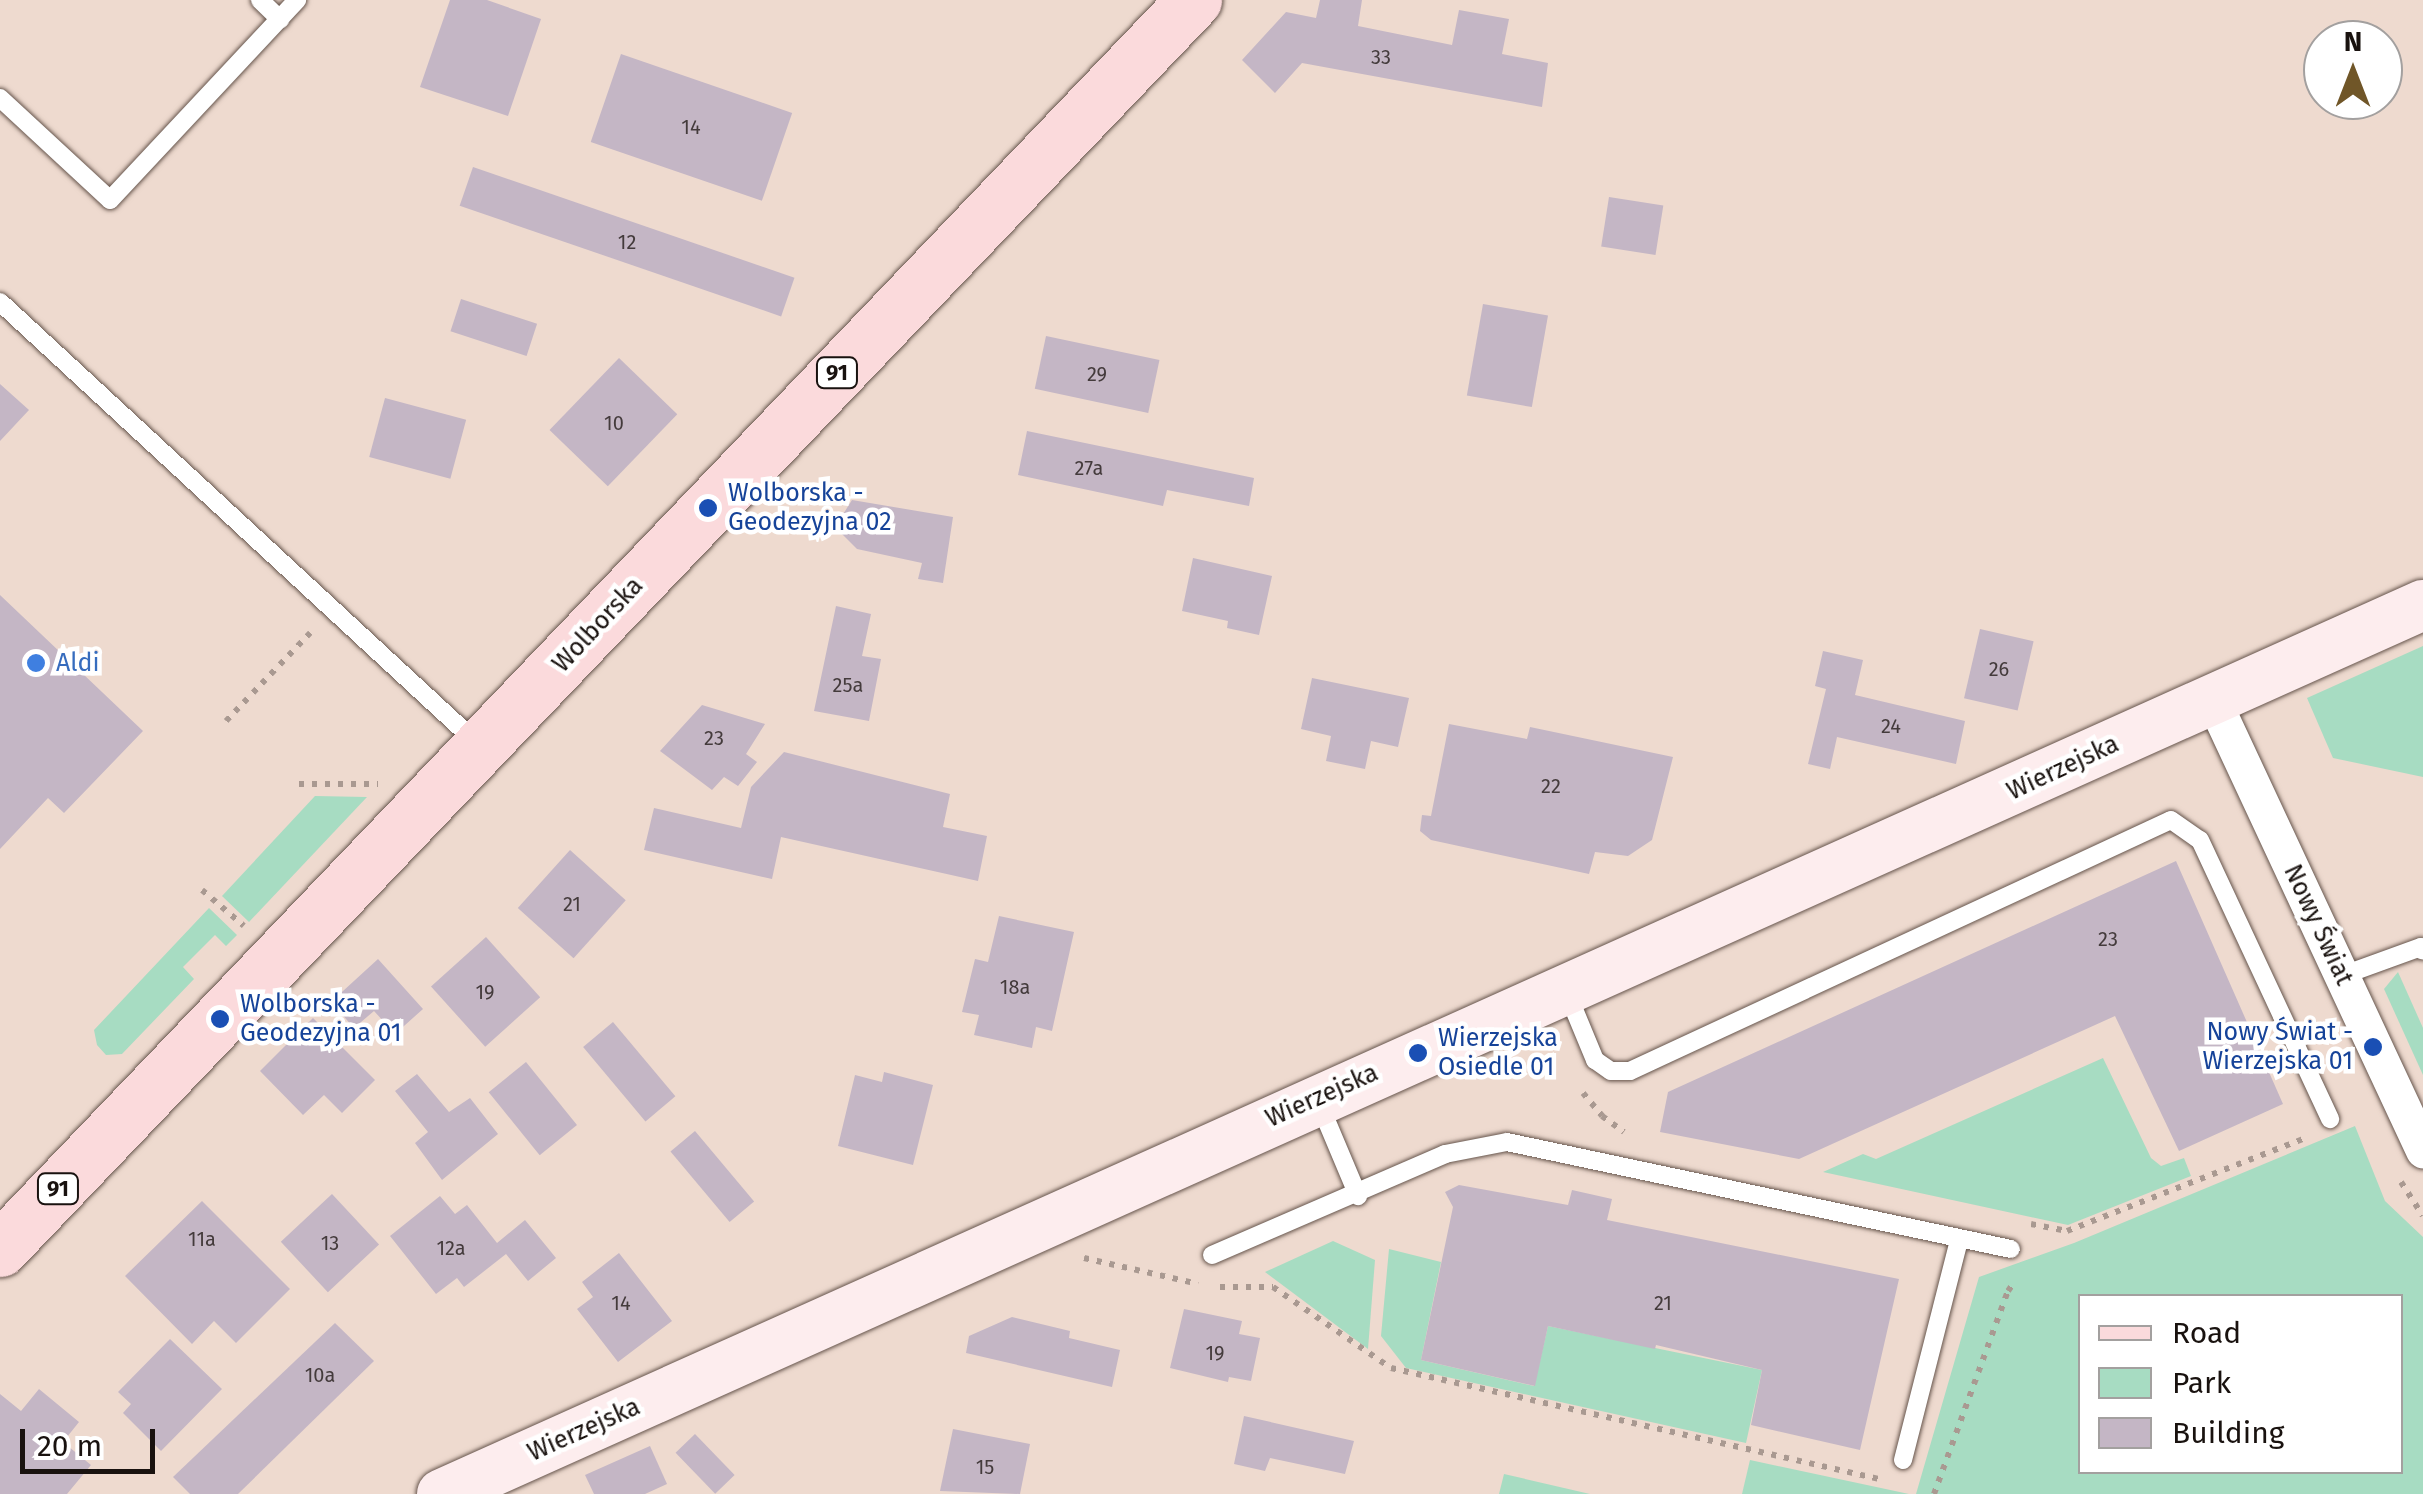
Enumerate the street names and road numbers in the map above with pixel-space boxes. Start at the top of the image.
road number: 91 [814,356,860,390]
street label: Wolborska [547,571,649,679]
street label: Wierzejska [2002,729,2124,807]
street label: Nowy Świat [2277,860,2359,990]
street label: Wierzejska [1261,1058,1383,1134]
road number: 91 [36,1172,80,1206]
street label: Wierzejska [523,1392,645,1468]

